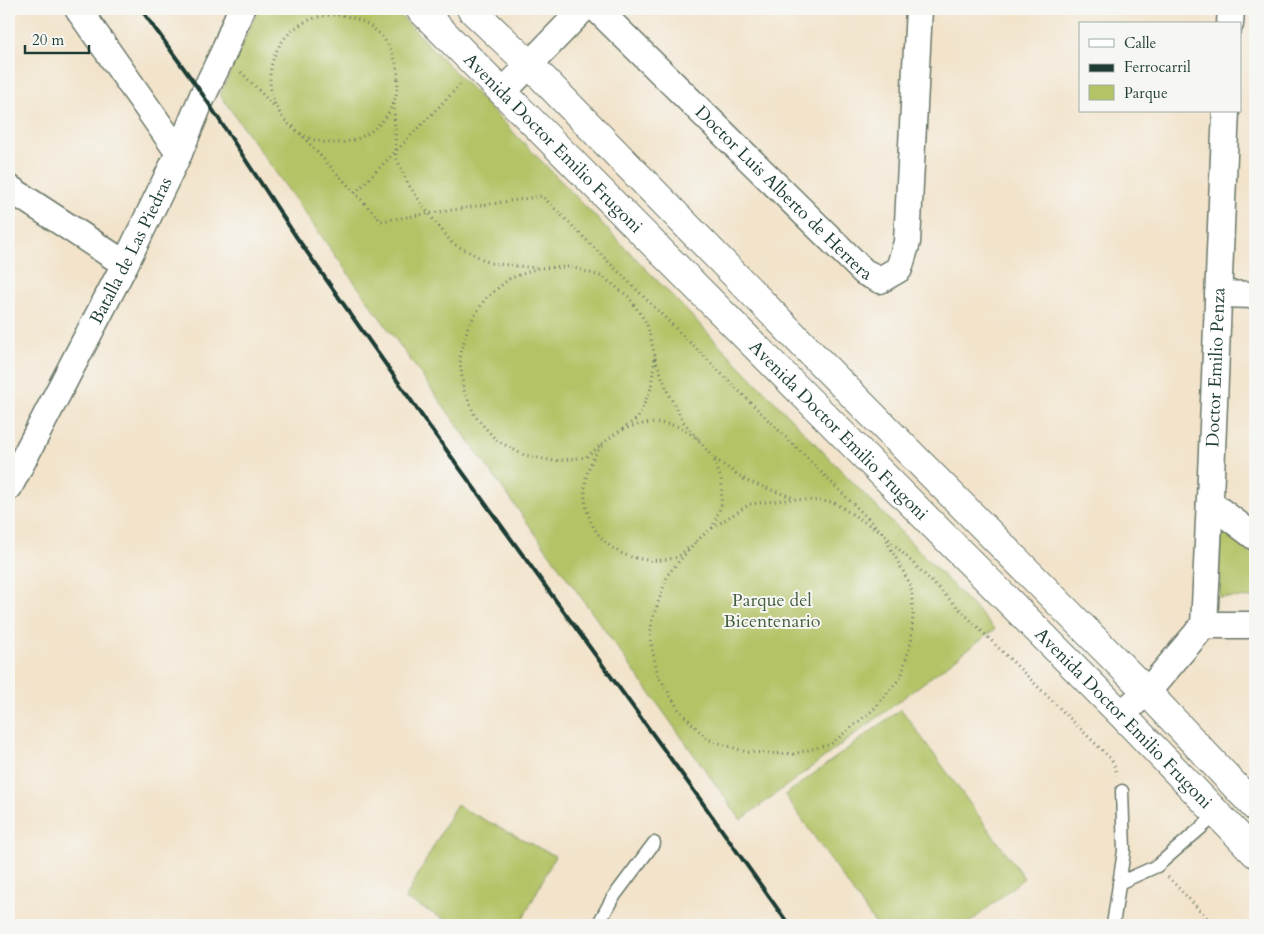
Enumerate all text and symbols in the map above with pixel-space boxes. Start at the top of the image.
scale bar [25,22,89,54]
legend [1079,22,1242,112]
text: 20 m [32,30,64,50]
text: Calle [1124,33,1157,53]
street label: Avenida Doctor Emilio Frugoni [458,48,648,239]
text: Ferrocarril [1124,57,1191,77]
text: Parque [1124,83,1168,103]
street label: Doctor Luis Alberto de Herrera [689,100,876,287]
street label: Batalla de Las Piedras [84,173,178,329]
street label: Doctor Emilio Penza [1200,287,1232,448]
street label: Avenida Doctor Emilio Frugoni [743,335,934,526]
park label: Parque del Bicentenario [723,588,821,634]
street label: Avenida Doctor Emilio Frugoni [1029,622,1218,815]

